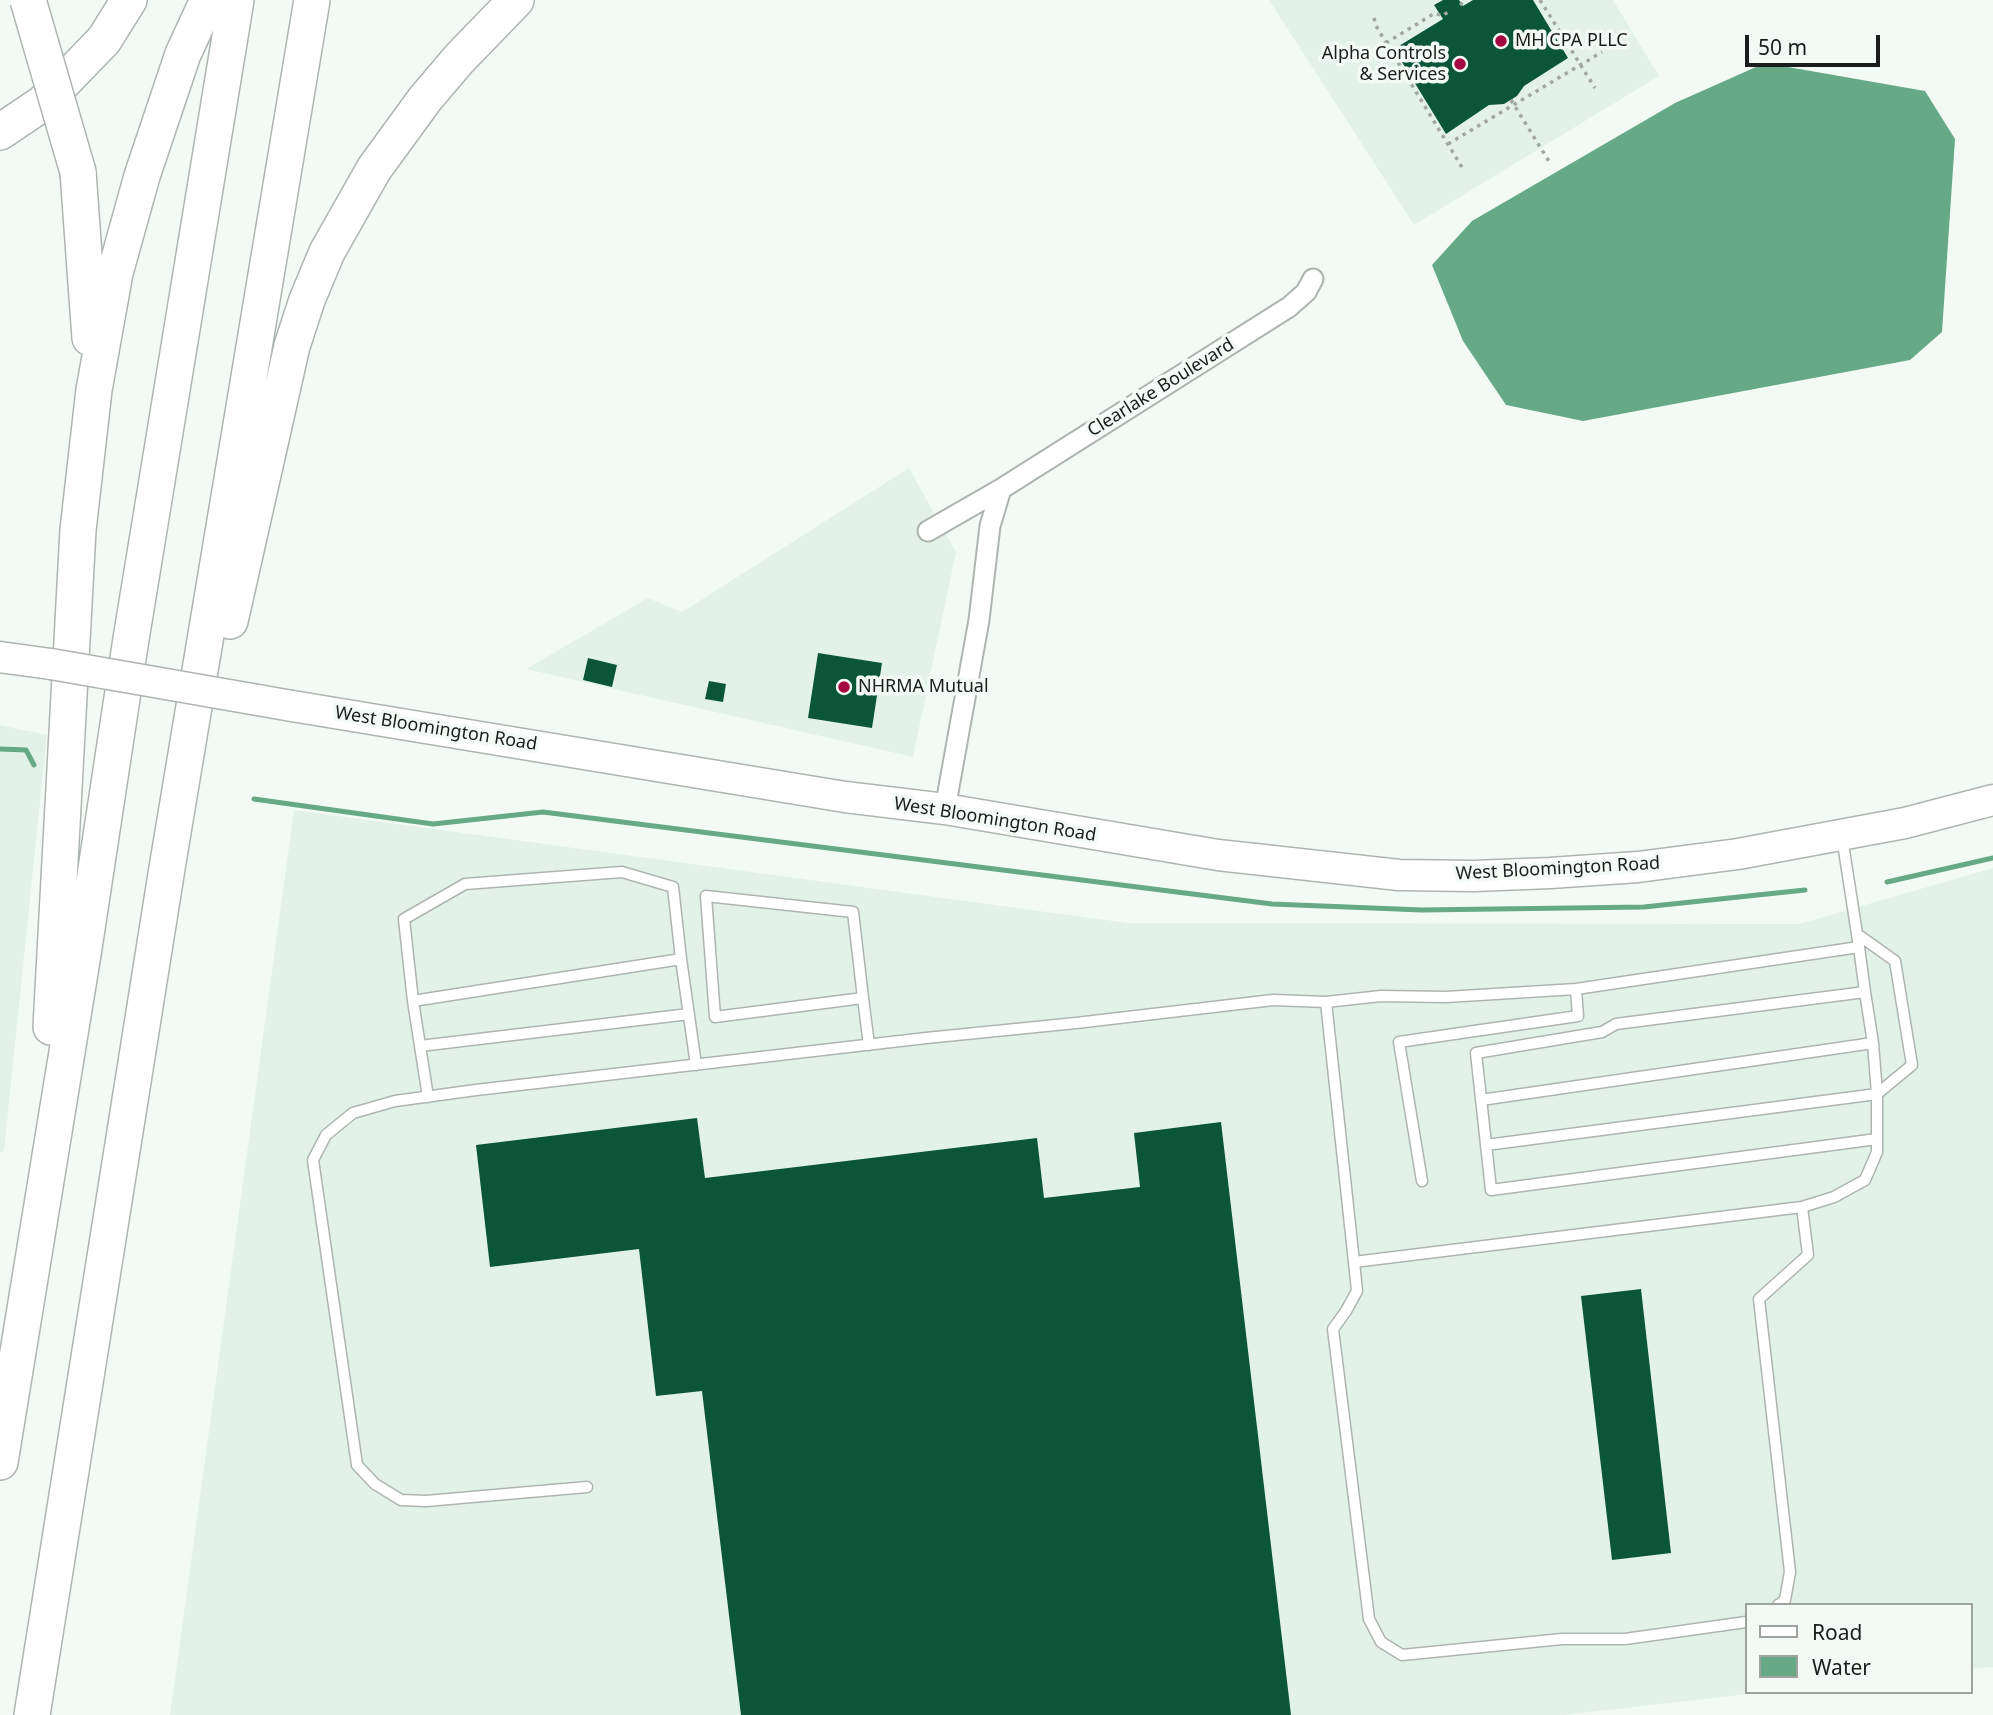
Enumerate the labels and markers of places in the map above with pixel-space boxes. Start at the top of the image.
place label: MH CPA PLLC [1515,30,1628,52]
marker: MH CPA PLLC [1493,33,1509,49]
place label: Alpha Controls & Services [1322,43,1446,86]
marker: Alpha Controls & Services [1452,56,1468,72]
place label: NHRMA Mutual [858,676,989,698]
marker: NHRMA Mutual [836,679,852,695]

